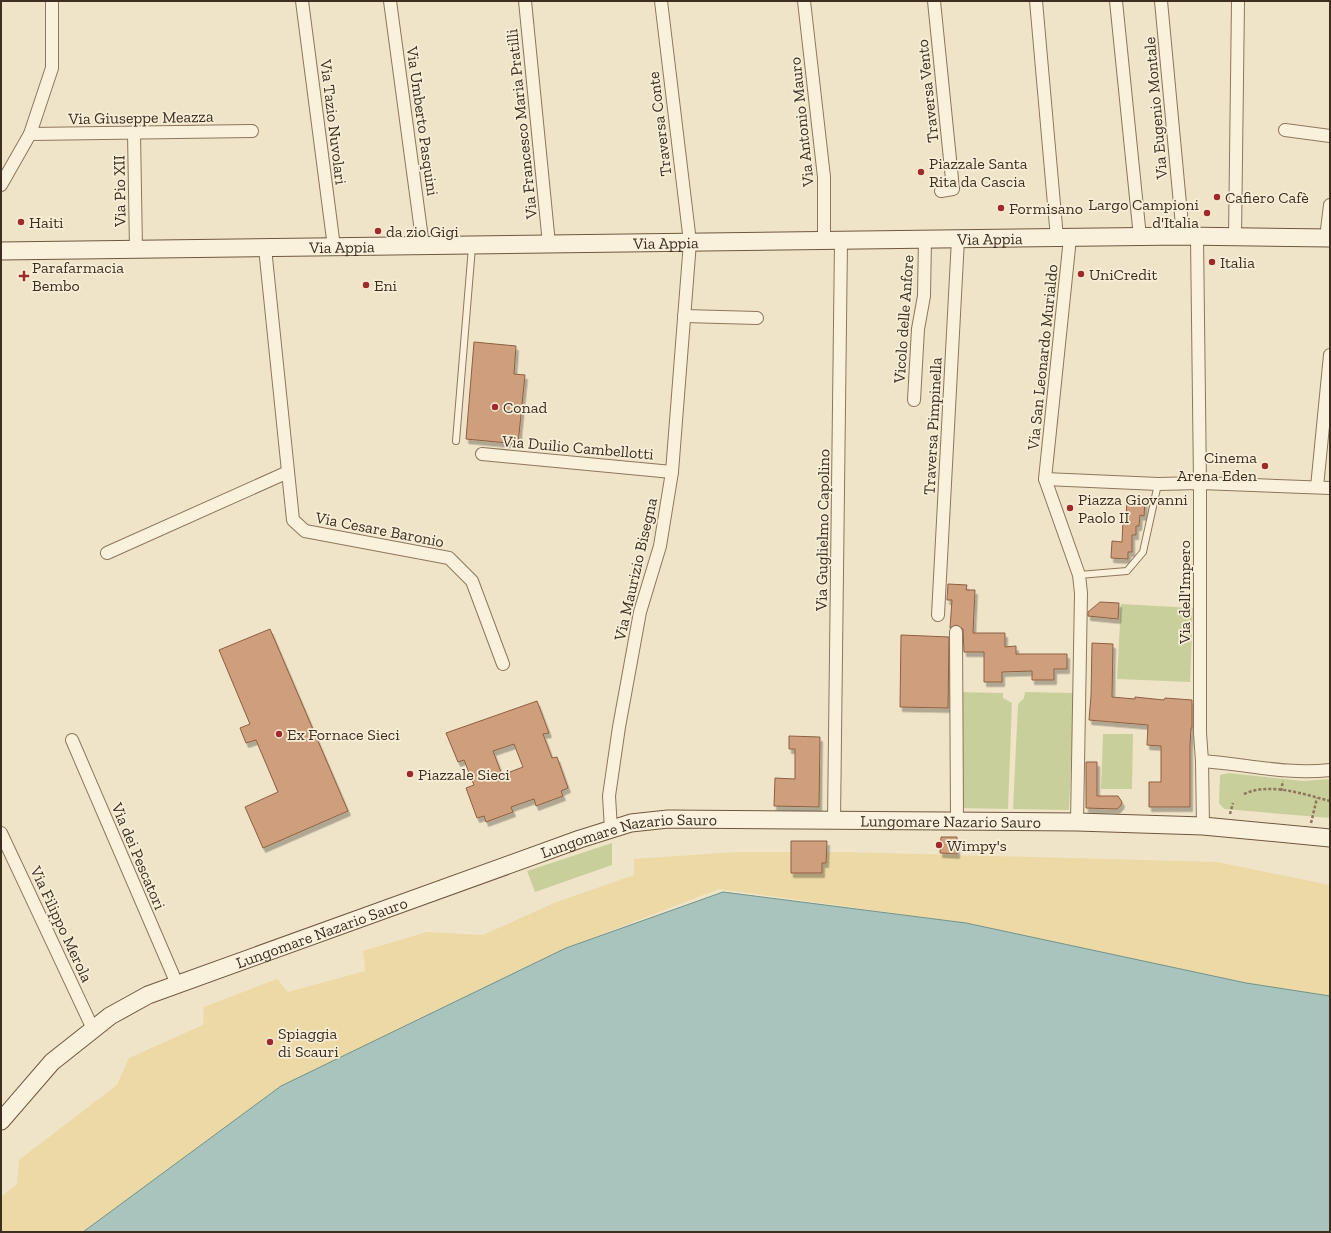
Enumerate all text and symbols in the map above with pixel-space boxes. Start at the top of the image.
street label: Via Francesco Maria Pratilli [502,28,541,221]
street label: Via Eugenio Montale [1140,36,1171,181]
street label: Traversa Vento [913,38,942,144]
street label: Via Umberto Pasquini [402,44,442,198]
street label: Via Antonio Mauro [785,56,818,189]
street label: Via Tazio Nuvolari [316,57,351,186]
street label: Traversa Conte [644,70,675,177]
street label: Via Giuseppe Meazza [67,107,214,128]
place label: Piazzale Santa Rita da Cascia [929,154,1028,191]
street label: Via Pio XII [109,155,130,228]
marker: Piazzale Santa Rita da Cascia [916,167,926,177]
place label: Cafiero Cafè [1225,188,1309,207]
marker: Cafiero Cafè [1212,192,1222,202]
place label: Largo Campioni d'Italia [1088,195,1200,232]
place label: Formisano [1009,199,1083,218]
marker: Formisano [996,203,1006,213]
marker: Largo Campioni d'Italia [1202,208,1212,218]
place label: Haiti [29,213,64,232]
marker: Haiti [16,217,26,227]
place label: da zio Gigi [386,222,459,241]
marker: da zio Gigi [373,226,383,236]
street label: Via Appia [956,229,1023,249]
street label: Via Appia [632,233,699,253]
street label: Via Appia [308,237,375,257]
place label: Italia [1220,253,1255,272]
street label: Vicolo delle Anfore [889,254,917,385]
marker: Italia [1207,257,1217,267]
place label: Parafarmacia Bembo [32,258,124,295]
street label: Via San Leonardo Murialdo [1023,263,1062,452]
place label: UniCredit [1089,265,1157,284]
marker: UniCredit [1076,269,1086,279]
marker: Parafarmacia Bembo [19,271,29,281]
place label: Eni [374,276,398,295]
marker: Eni [361,280,371,290]
street label: Traversa Pimpinella [919,356,946,495]
place label: Conad [503,398,547,417]
marker: Conad [490,402,500,412]
street label: Via Duilio Cambellotti [500,431,655,464]
place label: Cinema Arena Eden [1177,448,1258,485]
street label: Via Guglielmo Capolino [812,449,833,612]
marker: Cinema Arena Eden [1260,461,1270,471]
place label: Piazza Giovanni Paolo II [1078,490,1188,527]
street label: Via Maurizio Bisegna [610,496,661,643]
marker: Piazza Giovanni Paolo II [1065,503,1075,513]
street label: Via Cesare Baronio [313,508,446,551]
street label: Via dell'Impero [1175,540,1194,645]
place label: Ex Fornace Sieci [287,725,400,744]
marker: Ex Fornace Sieci [274,729,284,739]
place label: Piazzale Sieci [418,765,510,784]
marker: Piazzale Sieci [405,769,415,779]
street label: Via dei Pescatori [107,799,170,913]
street label: Lungomare Nazario Sauro [538,810,717,862]
street label: Lungomare Nazario Sauro [860,811,1041,832]
place label: Wimpy's [947,836,1007,855]
marker: Wimpy's [934,840,944,850]
street label: Via Filippo Merola [26,862,97,985]
street label: Lungomare Nazario Sauro [234,893,410,972]
place label: Spiaggia di Scauri [278,1024,339,1061]
marker: Spiaggia di Scauri [265,1037,275,1047]

